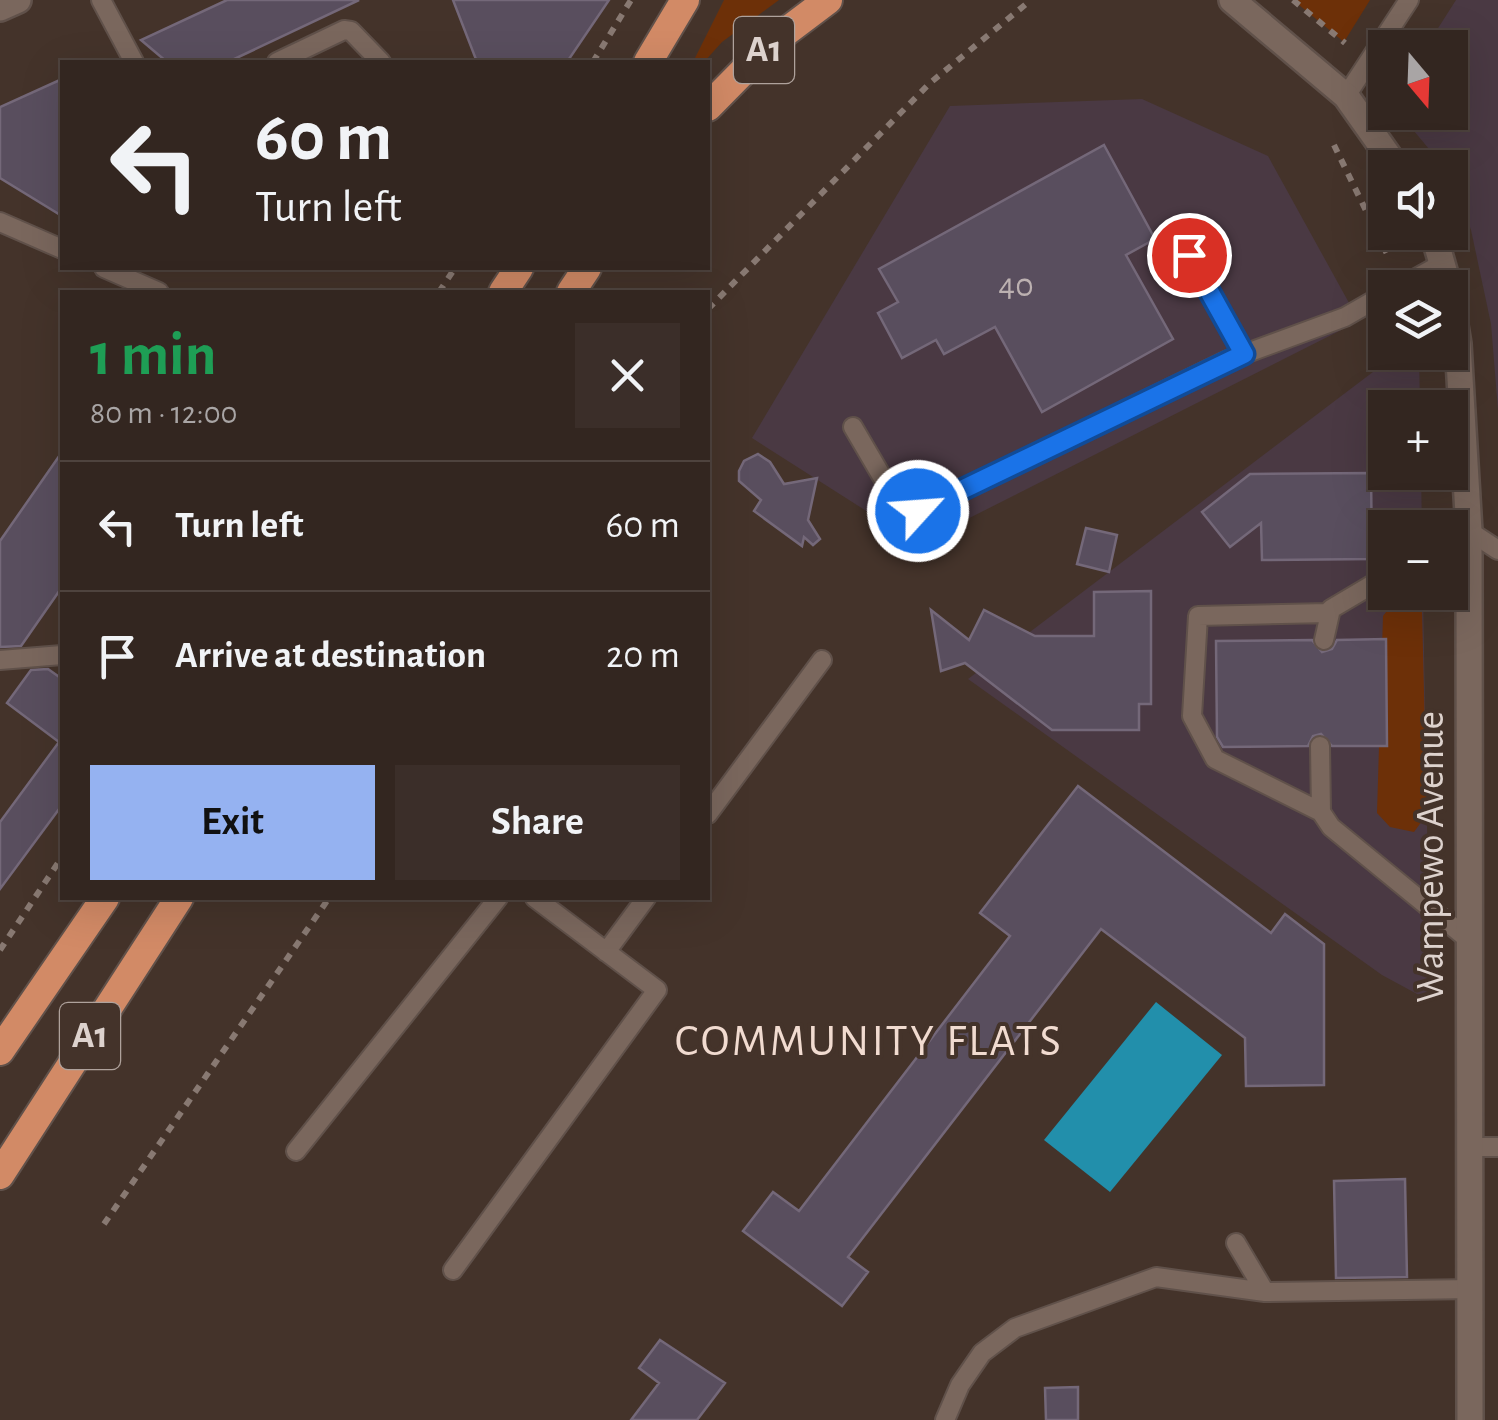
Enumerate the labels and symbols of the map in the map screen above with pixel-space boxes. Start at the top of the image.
road number: A1 [734,17,794,83]
north arrow [1368,30,1468,130]
pin [1147,213,1232,298]
house number: 40 [998,268,1034,303]
position arrow [866,459,970,563]
street label: Wampewo Avenue [1411,711,1451,1003]
road number: A1 [60,1003,120,1069]
district label: COMMUNITY FLATS [675,1019,1063,1064]

